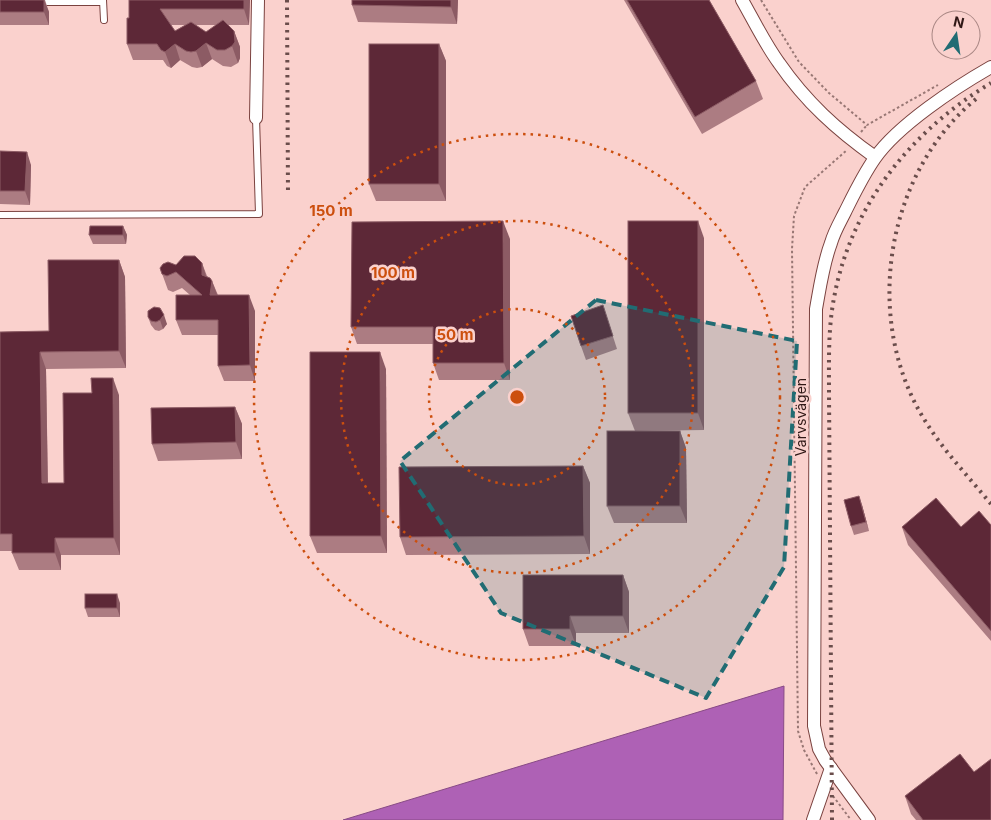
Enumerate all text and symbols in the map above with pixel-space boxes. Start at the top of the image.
north arrow [931,10,981,60]
text: N [952,12,966,31]
text: 150 m [309,201,353,220]
text: 100 m [371,263,415,282]
text: 50 m [437,325,473,344]
street label: Varvsvägen [792,378,809,456]
centre of rings [508,388,526,406]

